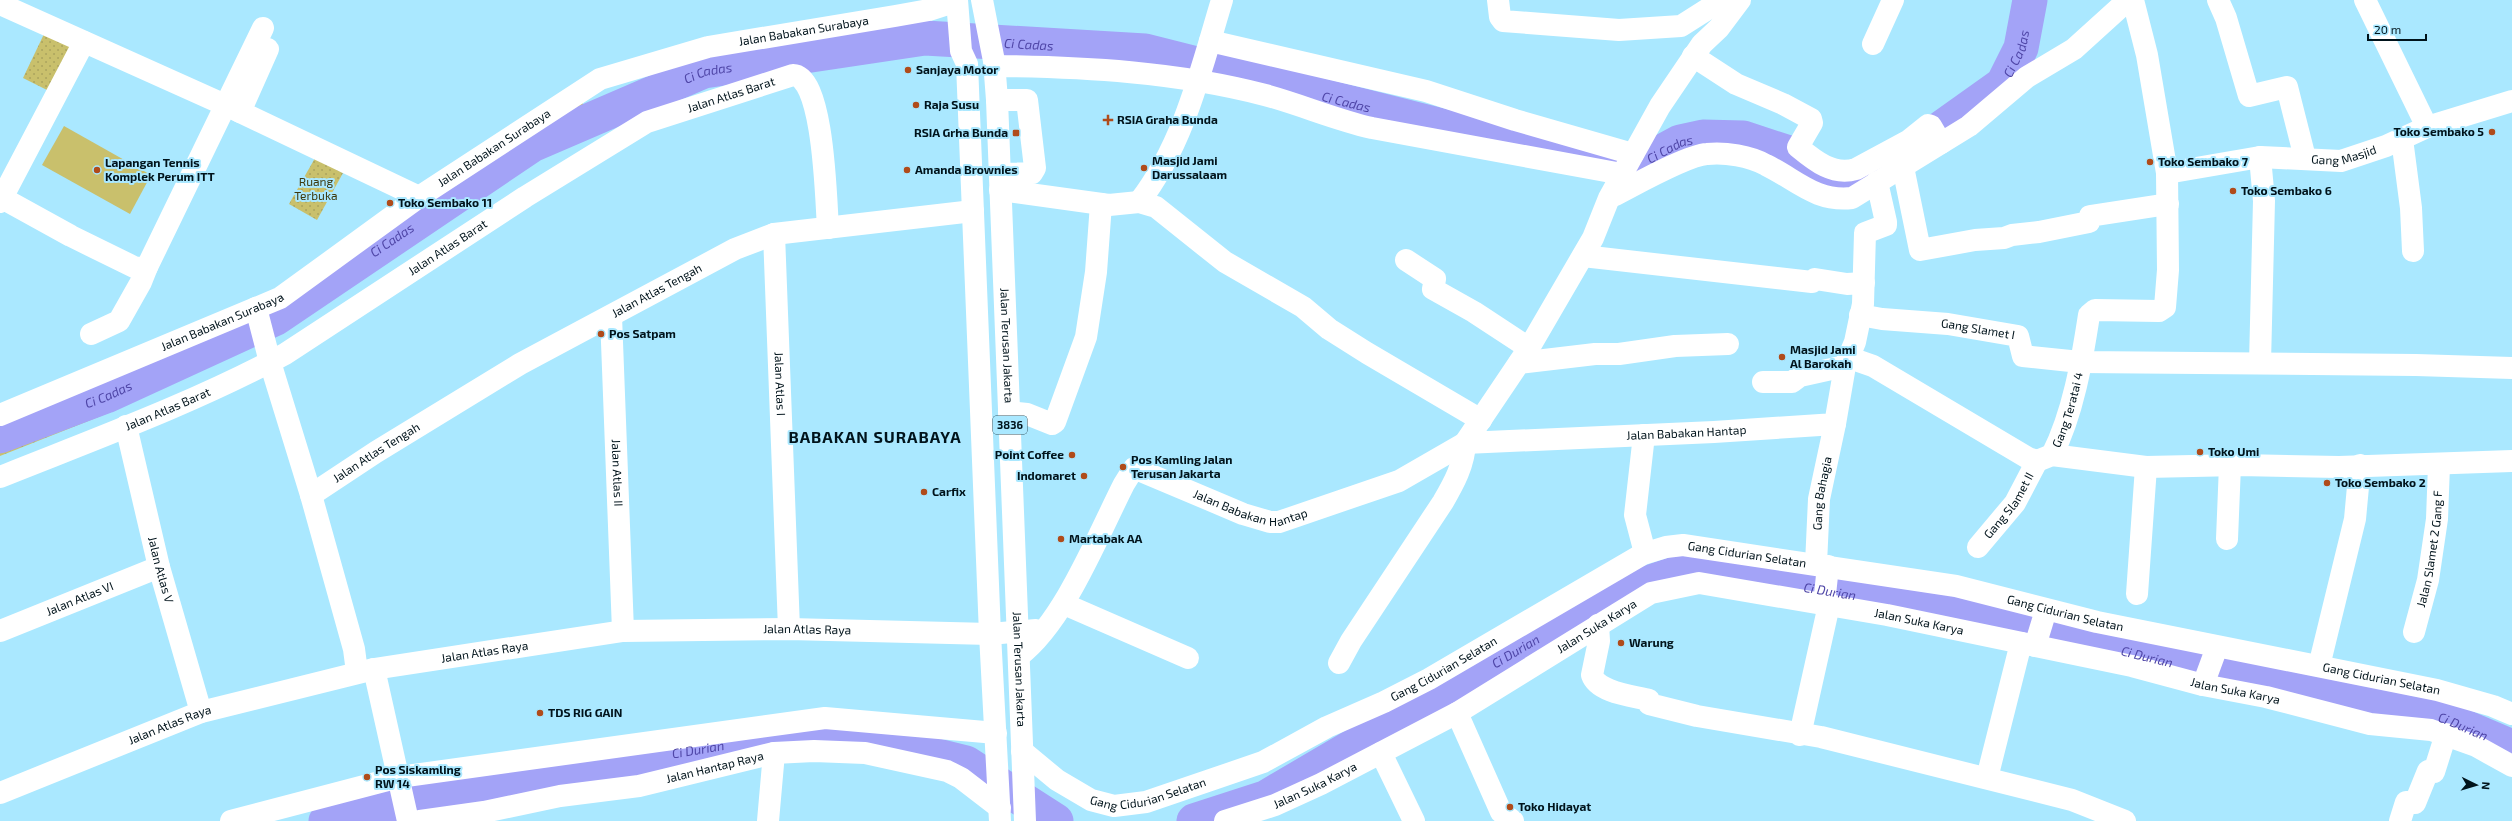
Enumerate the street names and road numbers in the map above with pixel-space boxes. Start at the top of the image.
street label: Jalan Babakan Surabaya [737,12,870,48]
street label: Jalan Atlas Barat [685,73,777,115]
street label: Jalan Babakan Surabaya [435,105,553,189]
street label: Gang Masjid [2311,142,2378,167]
street label: Jalan Atlas Barat [405,216,489,278]
street label: Jalan Atlas Tengah [609,260,704,320]
street label: Jalan Terusan Jakarta [998,288,1017,403]
street label: Jalan Babakan Surabaya [159,290,286,353]
street label: Gang Slamet I [1941,315,2016,341]
street label: Jalan Atlas I [772,351,789,416]
street label: Gang Teratai 4 [2049,371,2085,449]
street label: Jalan Atlas Barat [123,384,213,433]
road number: 3836 [993,416,1027,434]
street label: Jalan Atlas Tengah [330,419,422,485]
street label: Jalan Babakan Hantap [1626,422,1747,442]
street label: Jalan Atlas II [610,439,626,507]
street label: Gang Bahagia [1810,455,1834,531]
street label: Gang Slamet II [1980,470,2036,541]
street label: Jalan Babakan Hantap [1192,486,1309,528]
street label: Jalan Slamet 2 Gang F [2413,490,2444,608]
street label: Jalan Atlas V [146,535,177,605]
street label: Gang Cidurian Selatan [1687,538,1807,569]
street label: Jalan Atlas VI [44,578,115,618]
street label: Gang Cidurian Selatan [2006,591,2125,633]
street label: Jalan Suka Karya [1554,596,1639,655]
street label: Jalan Suka Karya [1873,605,1965,637]
street label: Jalan Terusan Jakarta [1011,611,1029,727]
street label: Jalan Atlas Raya [763,621,851,637]
street label: Gang Cidurian Selatan [1388,633,1499,704]
street label: Jalan Atlas Raya [440,638,529,665]
street label: Gang Cidurian Selatan [2322,659,2442,697]
street label: Jalan Suka Karya [2189,674,2282,706]
street label: Jalan Atlas Raya [126,702,212,747]
street label: Jalan Hantap Raya [664,748,765,785]
street label: Jalan Suka Karya [1271,759,1359,811]
street label: Gang Cidurian Selatan [1089,774,1207,813]

